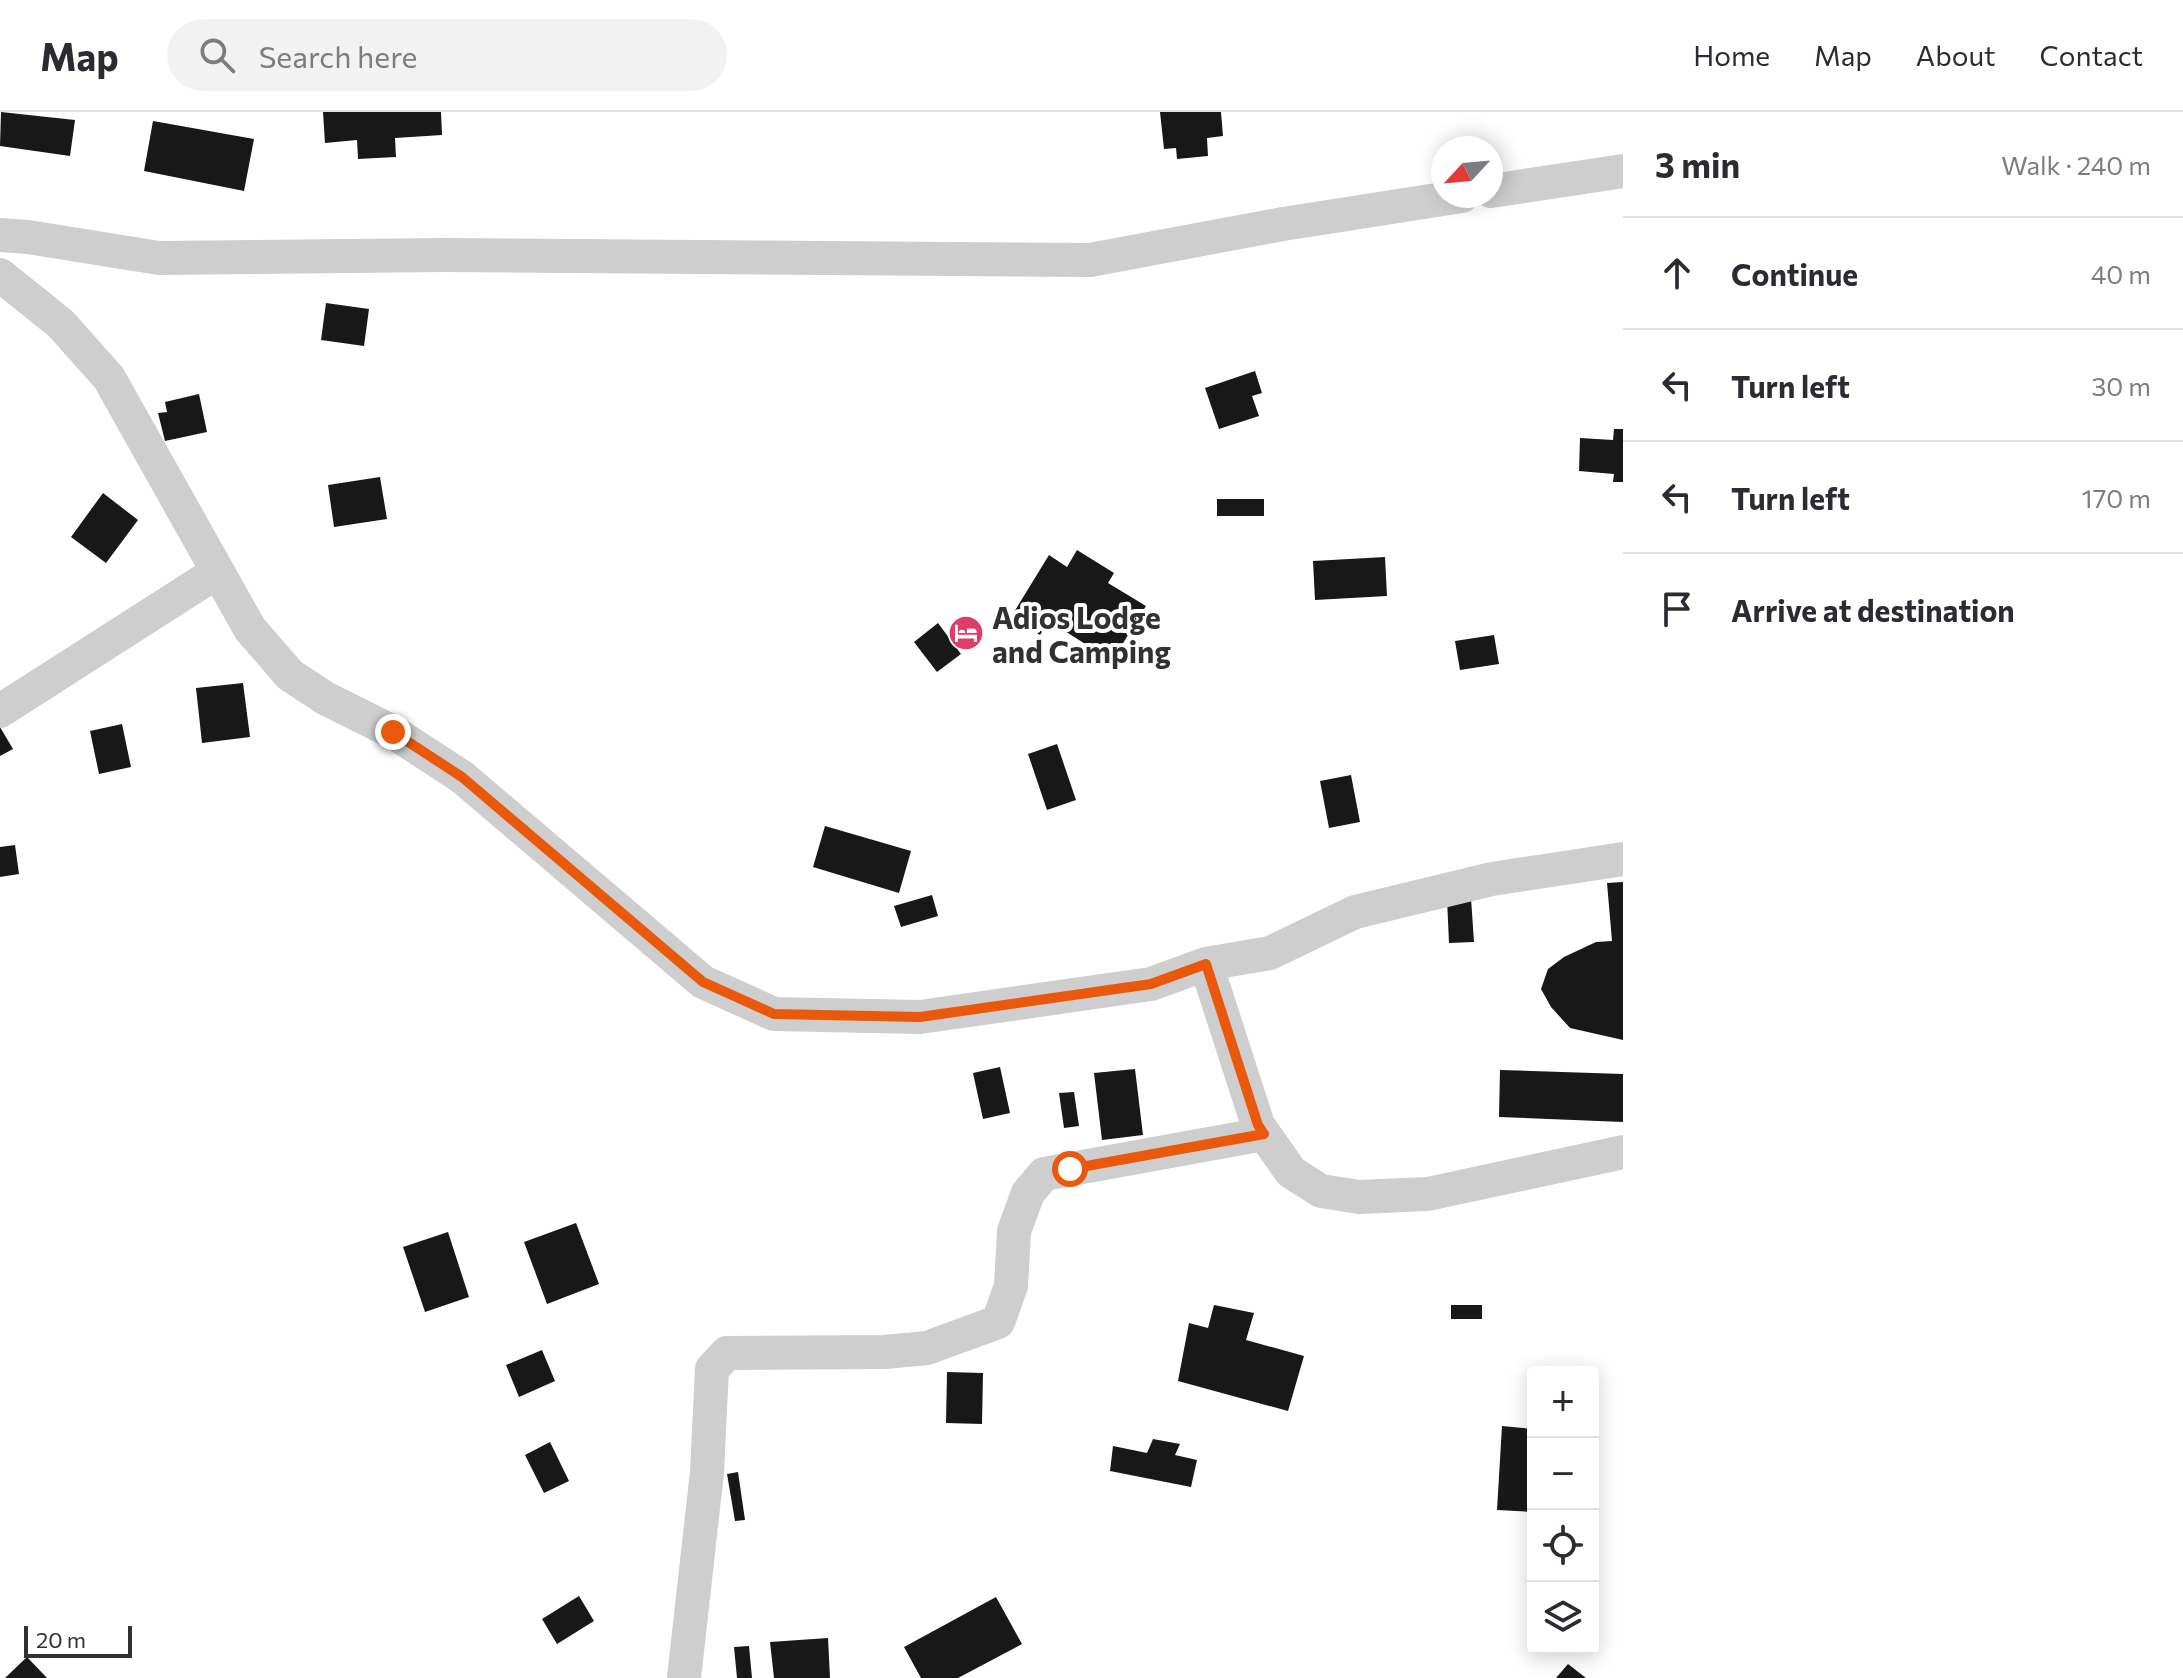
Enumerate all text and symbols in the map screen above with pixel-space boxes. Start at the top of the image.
search box [167,19,727,91]
text: Map [40,32,119,79]
icon: search [195,33,239,77]
text: Search here [259,37,417,74]
text: Home [1693,38,1770,72]
text: Map [1814,38,1872,72]
text: About [1916,38,1996,72]
text: Contact [2040,38,2143,72]
north arrow [1431,136,1503,208]
text: 3 min [1655,143,1740,185]
text: Walk · 240 m [2001,149,2151,180]
icon: ahead [1655,251,1699,295]
text: Continue [1731,255,1858,292]
text: 40 m [2091,258,2151,289]
icon: left [1655,363,1699,407]
text: Turn left [1731,367,1850,404]
text: 30 m [2092,370,2151,401]
icon: left [1655,475,1699,519]
text: Turn left [1731,479,1850,516]
text: 170 m [2082,482,2151,513]
icon: arrive [1655,587,1699,631]
text: Arrive at destination [1731,591,2015,628]
place label: Adios Lodge and Camping [992,598,1171,669]
hotel icon: Adios Lodge and Camping [947,614,985,652]
route end [375,714,411,750]
route start [1052,1151,1088,1187]
map controls [1527,1366,1599,1654]
button: + [1527,1366,1599,1438]
button: − [1527,1438,1599,1510]
button: locate [1527,1510,1599,1582]
button: layers [1527,1582,1599,1654]
scale bar [24,1622,132,1658]
text: 20 m [36,1626,86,1653]

